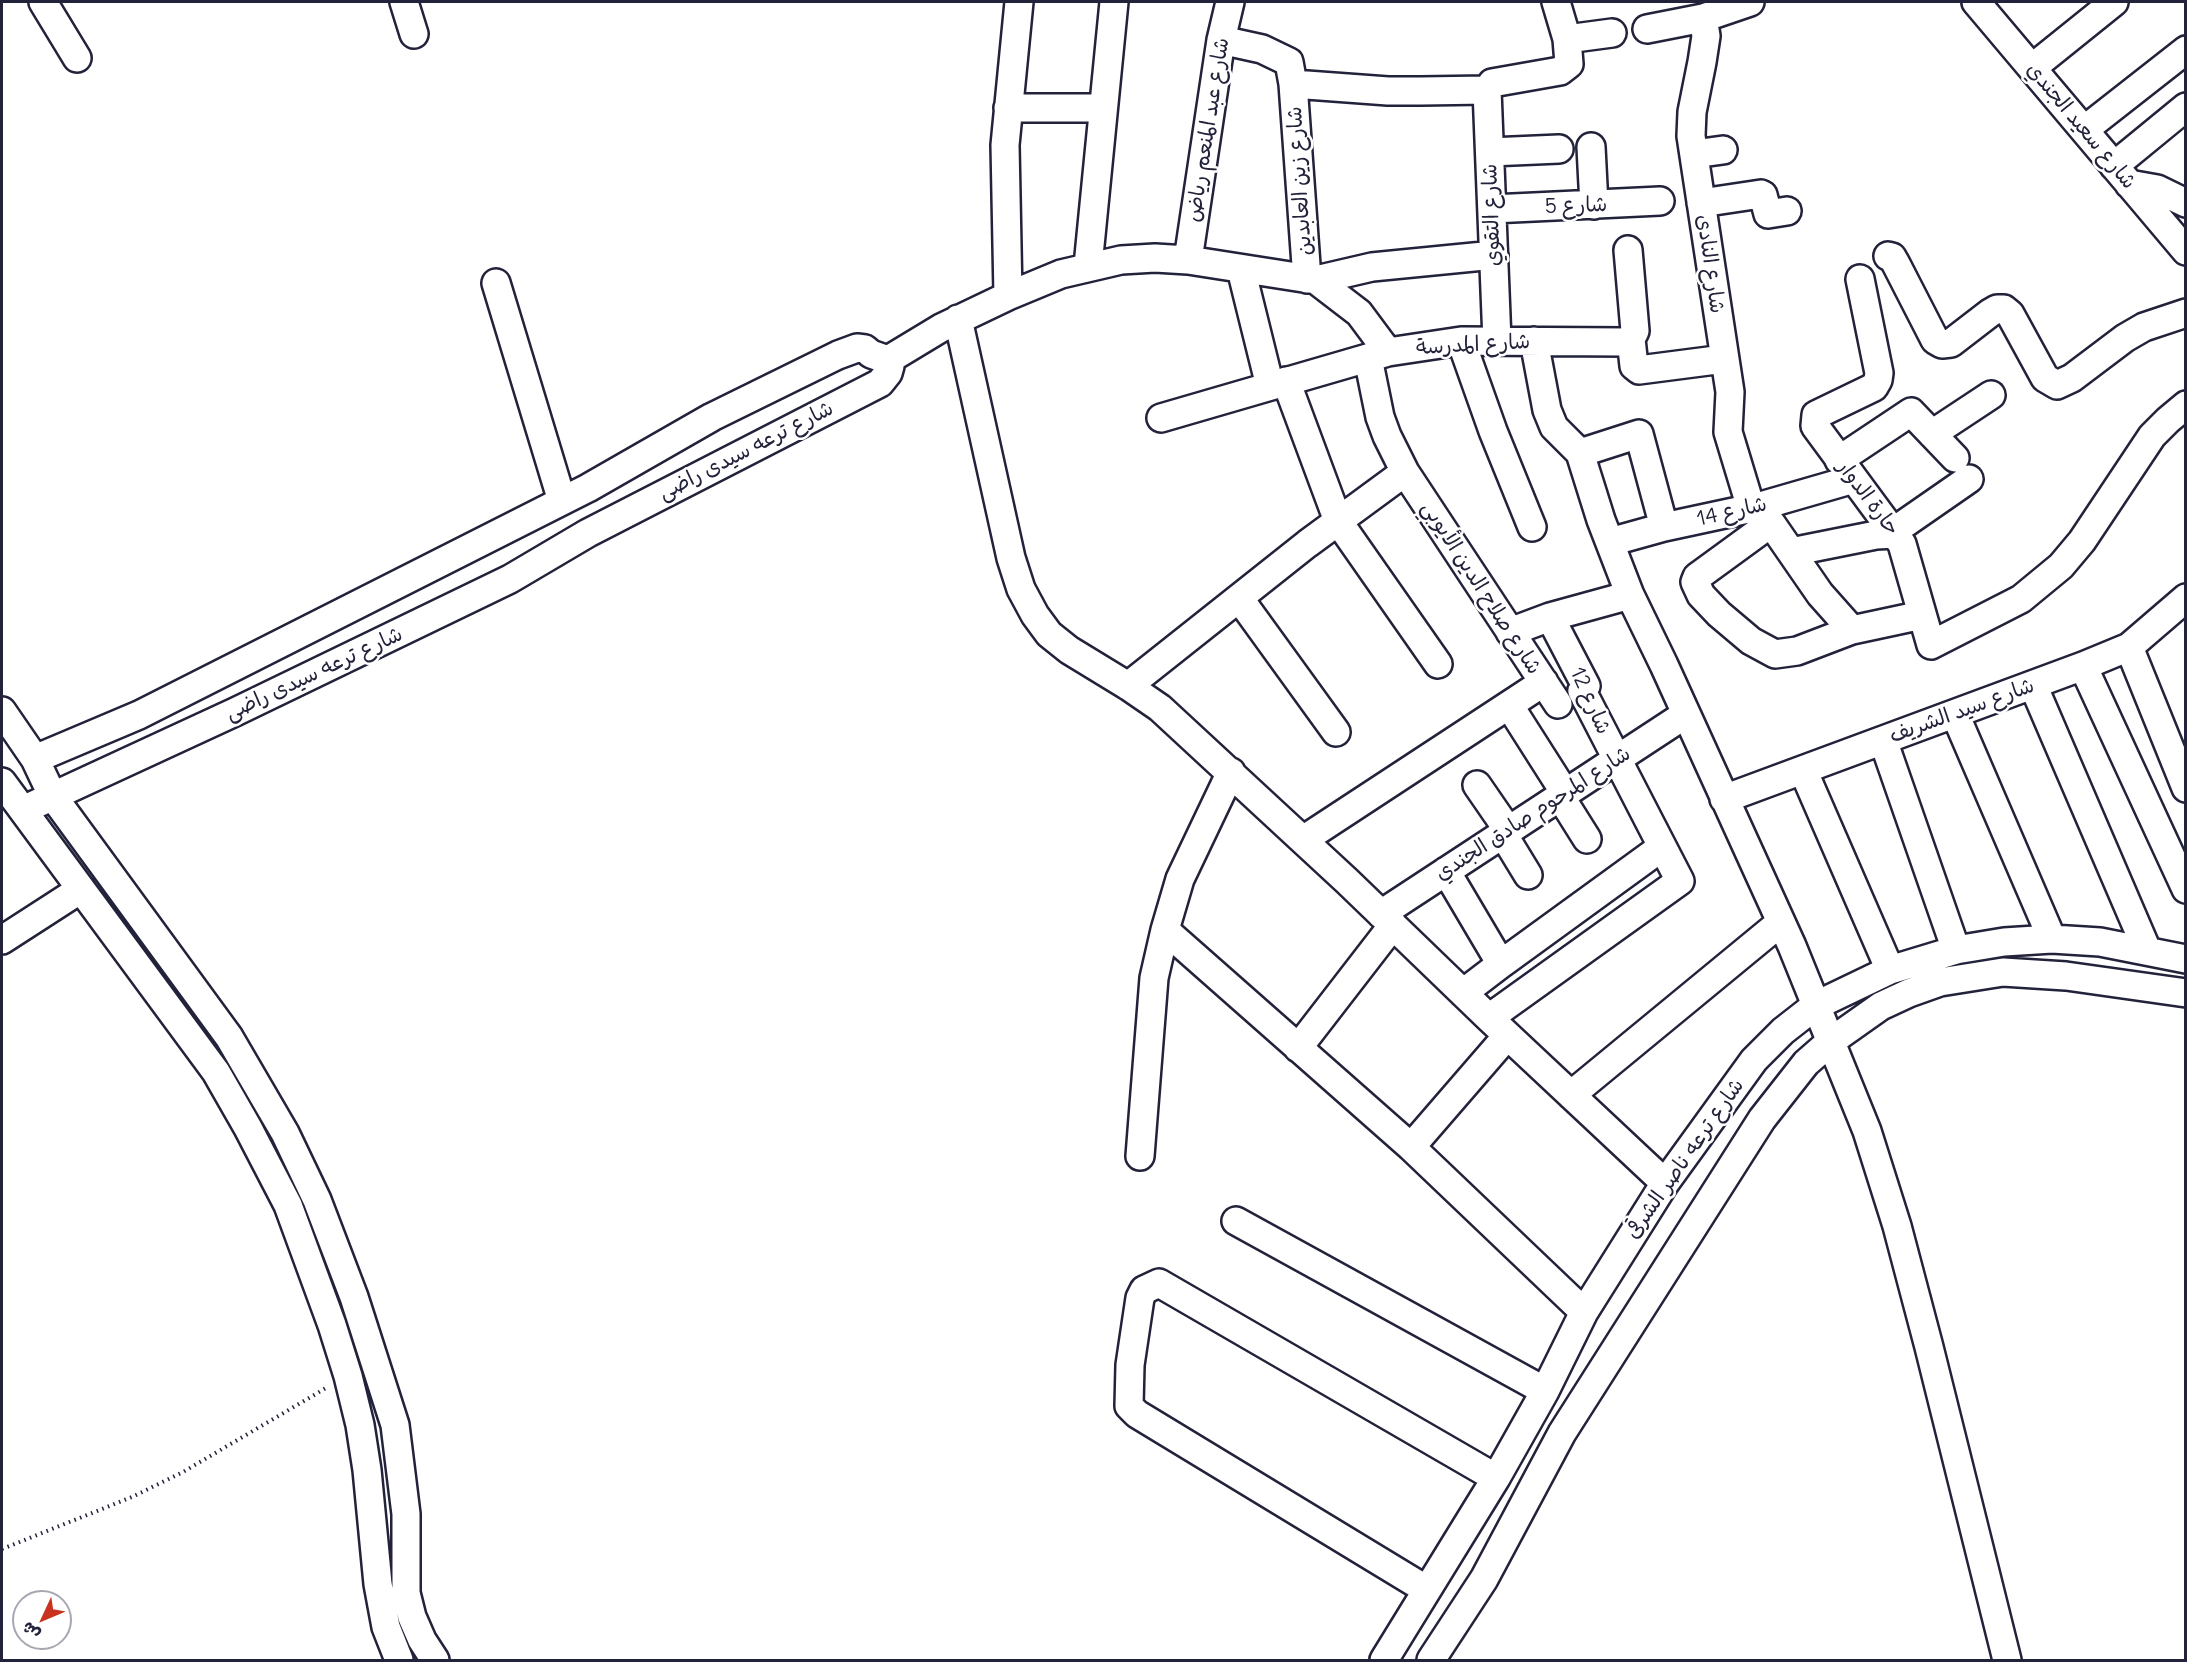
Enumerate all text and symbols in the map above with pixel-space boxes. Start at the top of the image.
street label: شارع عبد المنعم رياض [1181,36,1235,224]
street label: شارع سعيد الجندي [2021,58,2141,194]
street label: شارع زين العابدين [1282,106,1318,256]
street label: شارع التقوي [1478,163,1506,267]
street label: شارع 5 [1544,192,1608,220]
street label: شارع النادى [1691,213,1729,315]
street label: شارع المدرسة [1415,329,1531,361]
street label: شارع ترعه سيدى راضى [654,396,838,506]
street label: حارة الدوار [1831,455,1905,541]
street label: شارع 14 [1695,492,1769,532]
street label: شارع صلاح الدين الأيوبي [1416,497,1546,679]
street label: شارع ترعه سيدى راضى [221,622,407,726]
street label: شارع 12 [1564,664,1616,738]
street label: شارع سيد الشريف [1886,673,2038,749]
street label: شارع المرحوم صادق الجندي [1431,741,1635,887]
street label: شارع ترعه ناصر الشرقى [1620,1074,1750,1244]
north arrow [12,1590,72,1650]
text: ش [17,1618,44,1644]

